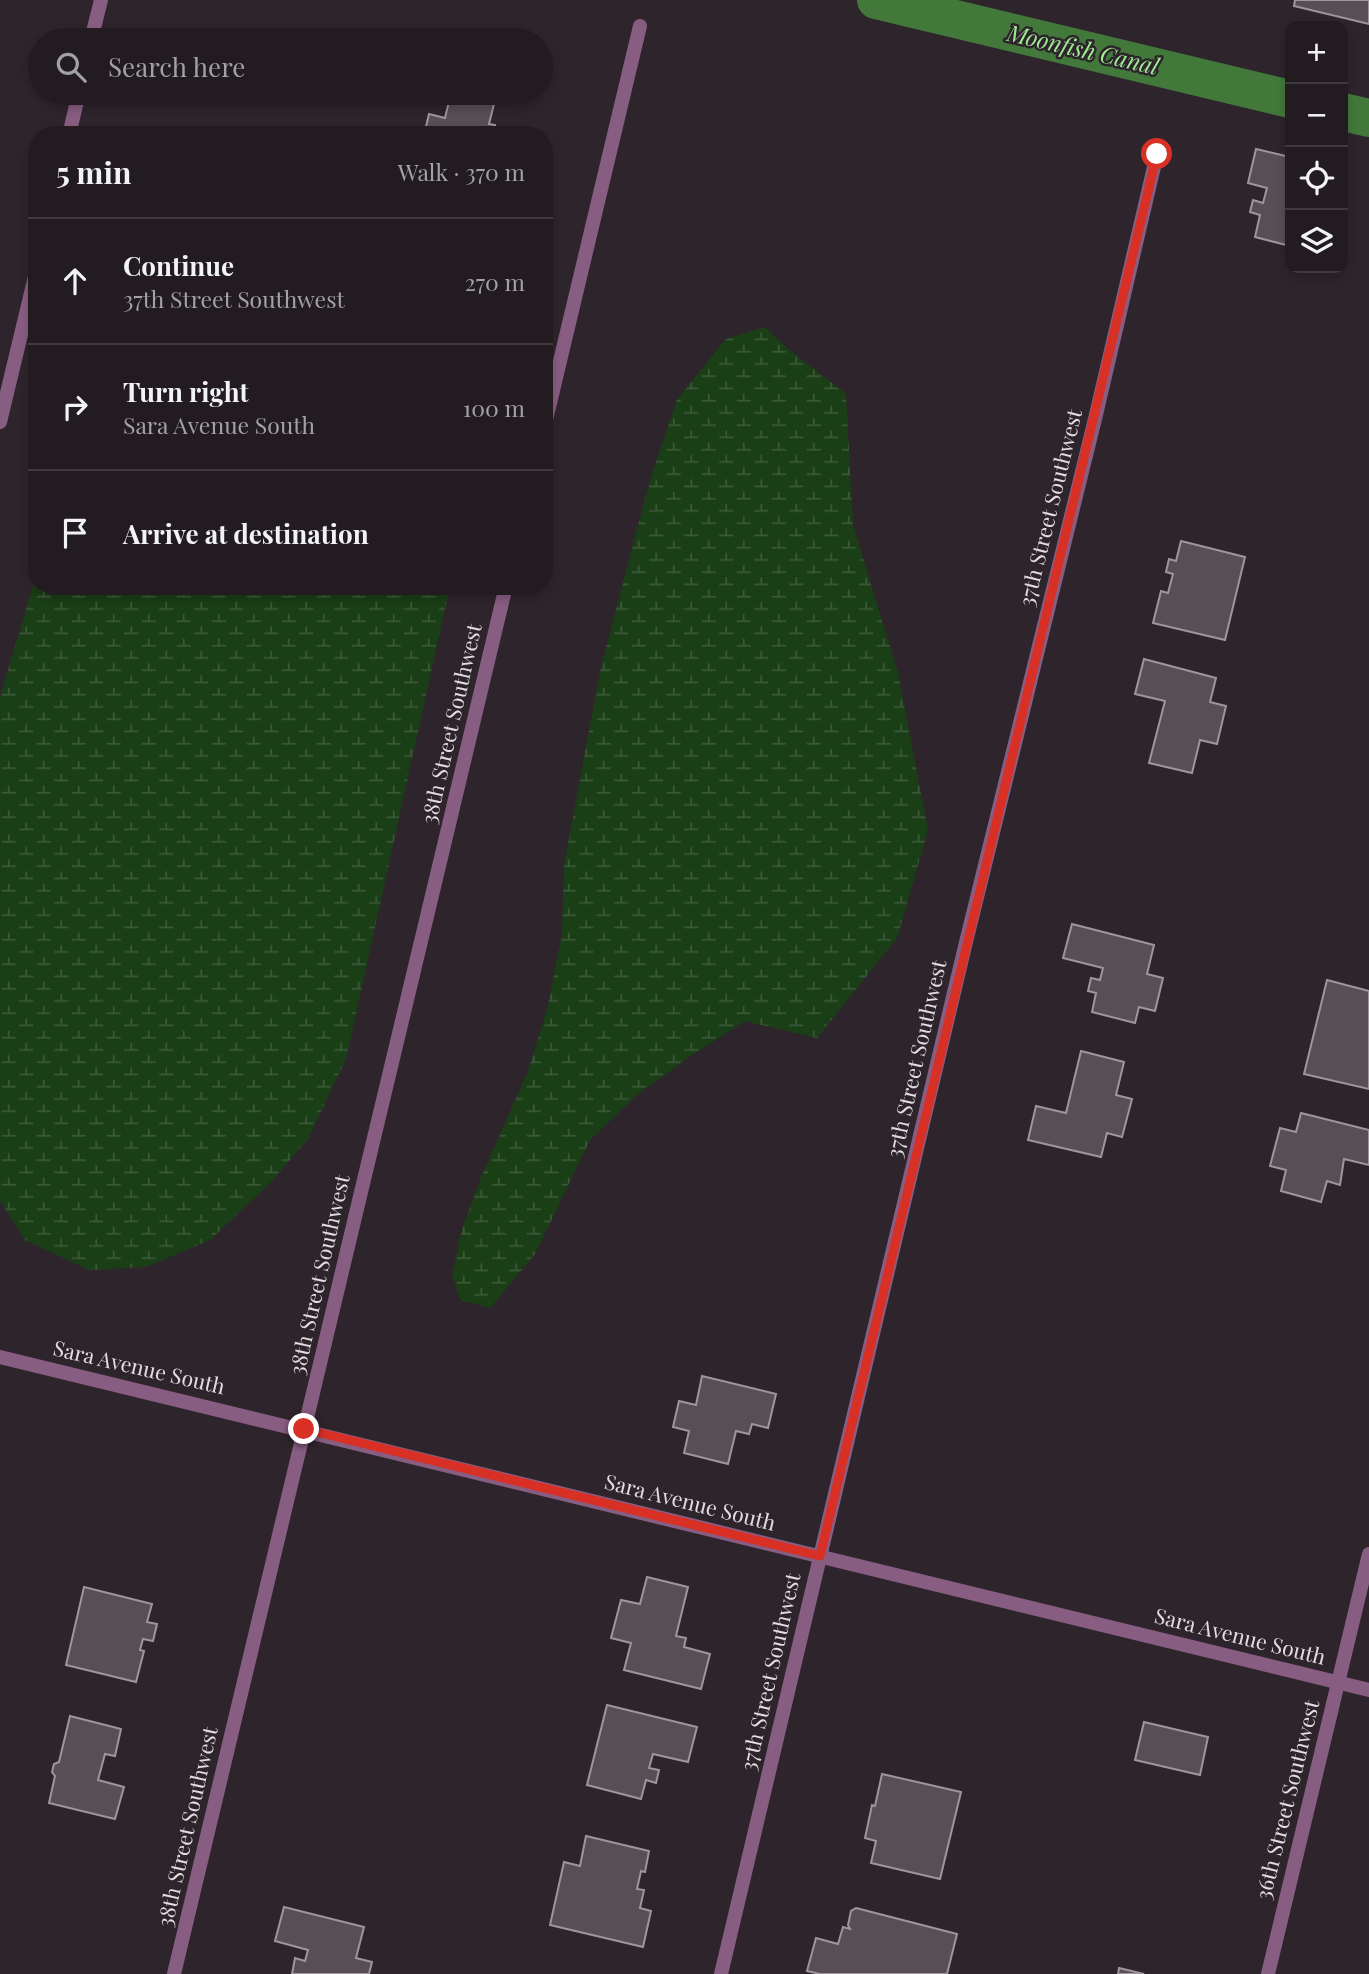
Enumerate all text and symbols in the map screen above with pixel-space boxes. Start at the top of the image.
water label: Moonfish Canal [1004,16,1164,81]
map controls [1285,21,1348,273]
button: + [1285,21,1348,84]
search box [28,28,553,105]
icon: search [52,48,90,86]
text: Search here [108,49,245,84]
button: − [1285,84,1348,147]
route start [1141,138,1172,169]
button: locate [1285,147,1348,210]
text: 5 min [56,152,131,192]
text: Walk · 370 m [398,156,525,187]
button: layers [1285,210,1348,273]
text: Continue [123,248,234,283]
icon: ahead [56,262,94,300]
text: 270 m [465,266,525,297]
text: 37th Street Southwest [123,283,345,314]
text: Turn right [123,374,249,409]
icon: right [56,388,94,426]
text: 100 m [463,392,525,423]
street label: 37th Street Southwest [1011,405,1087,609]
text: Sara Avenue South [123,409,315,440]
icon: arrive [56,514,94,552]
text: Arrive at destination [123,516,369,551]
street label: 38th Street Southwest [413,620,487,826]
street label: 37th Street Southwest [879,956,952,1160]
street label: 38th Street Southwest [281,1171,355,1377]
street label: Sara Avenue South [51,1333,229,1400]
route end [288,1413,319,1444]
street label: Sara Avenue South [602,1466,780,1536]
street label: 37th Street Southwest [733,1569,806,1773]
street label: Sara Avenue South [1152,1600,1330,1670]
street label: 36th Street Southwest [1248,1696,1325,1902]
street label: 38th Street Southwest [149,1723,223,1929]

